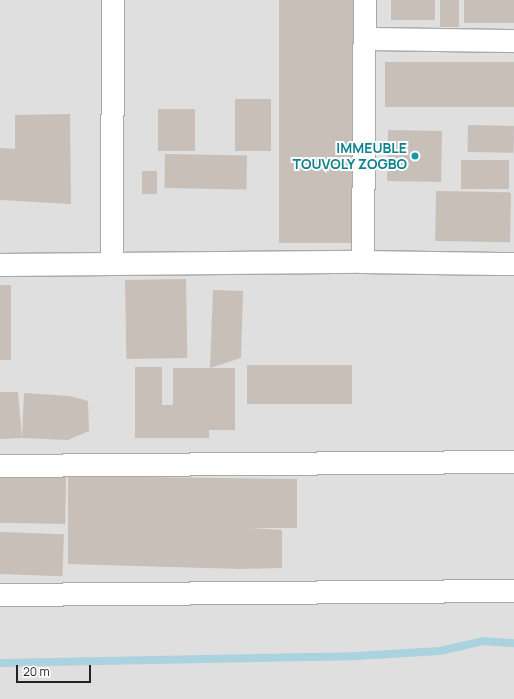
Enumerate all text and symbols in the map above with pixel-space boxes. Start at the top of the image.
place label: IMMEUBLE TOUVOLY ZOGBO [292,140,407,172]
marker: IMMEUBLE TOUVOLY ZOGBO [410,151,420,161]
scale bar [18,657,93,683]
text: 20 m [23,663,50,680]

